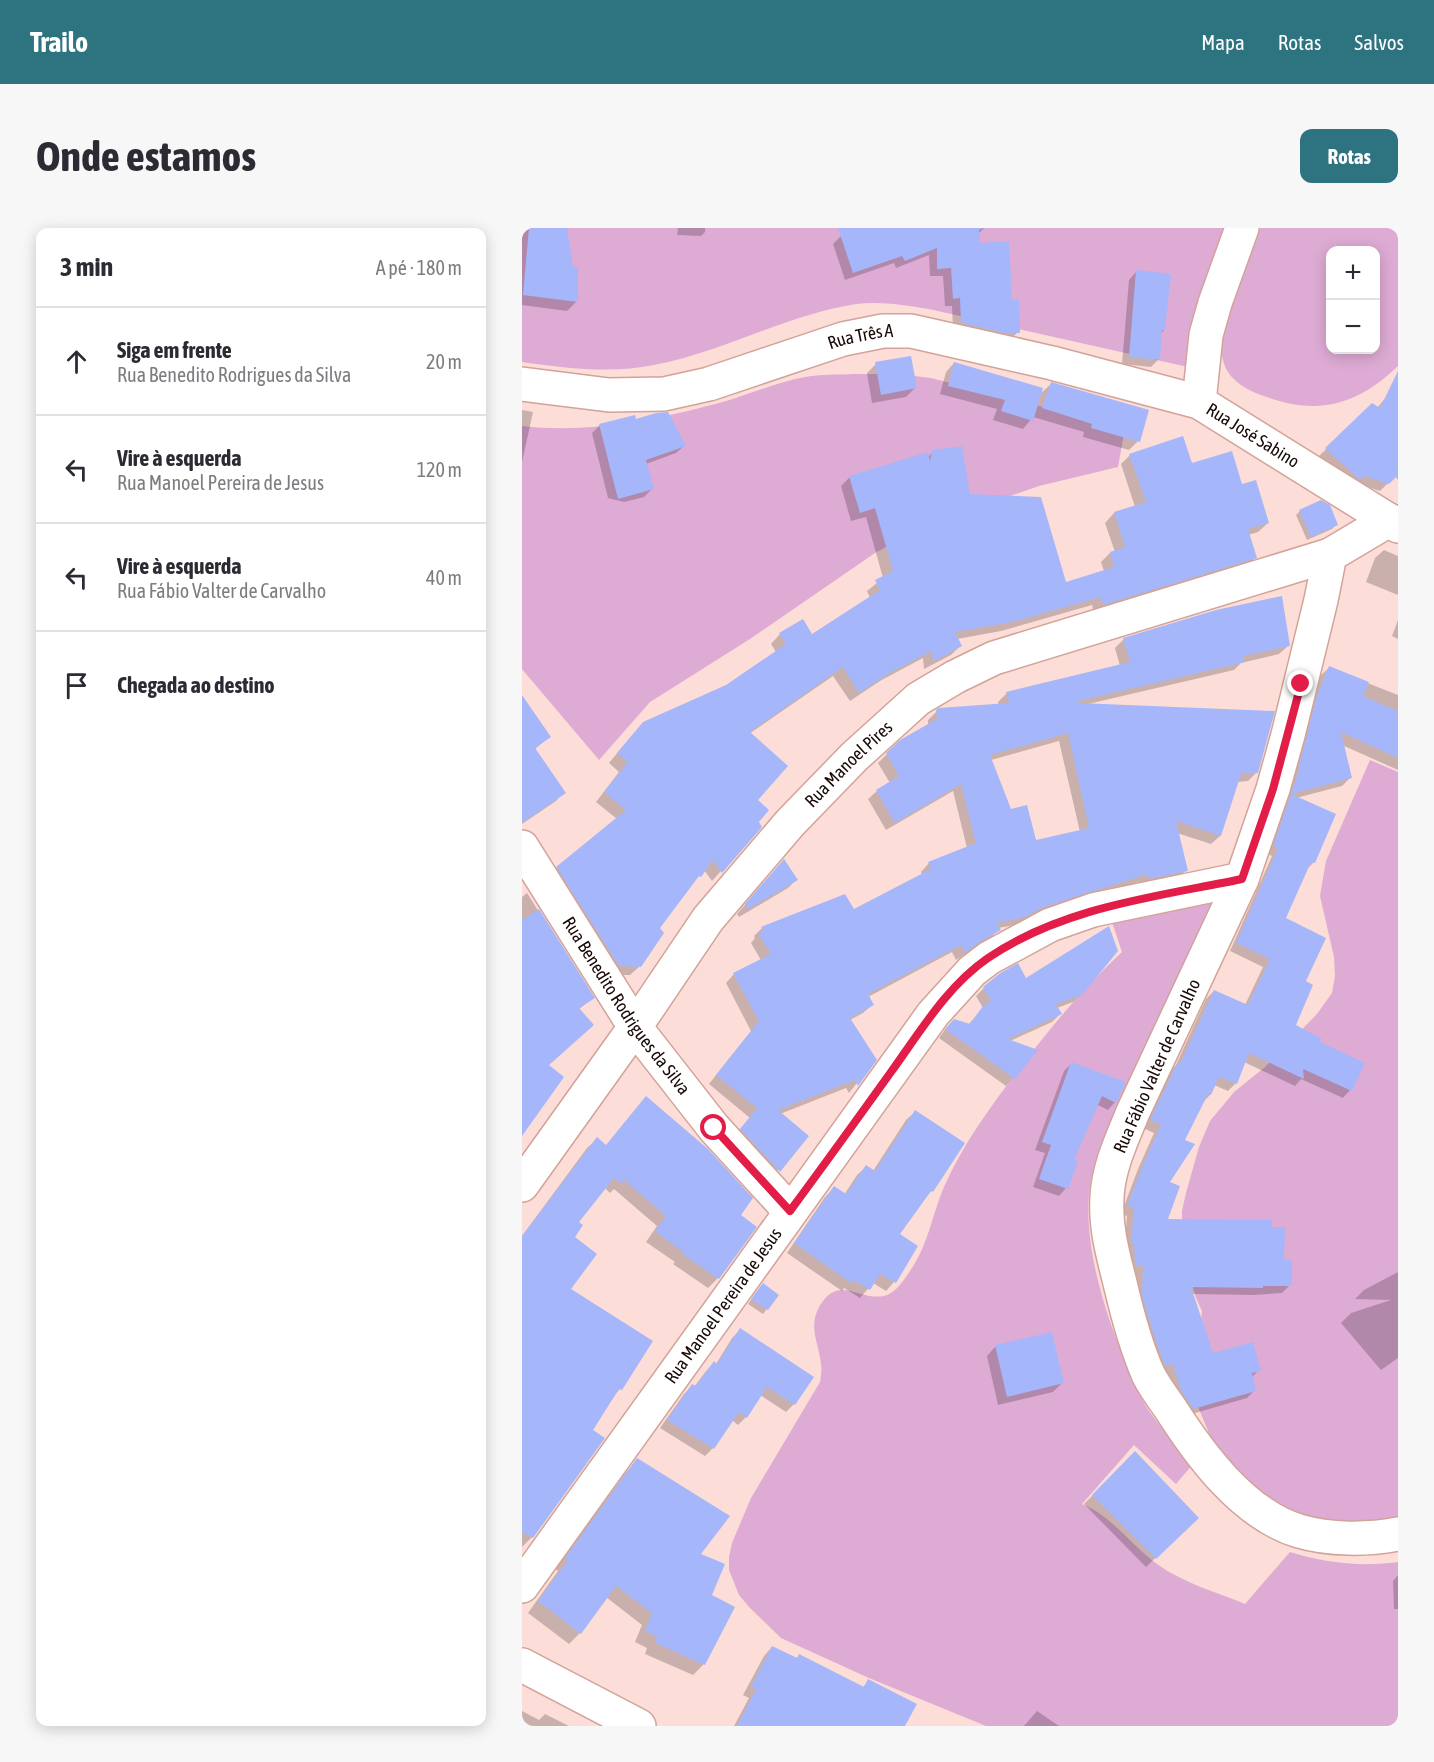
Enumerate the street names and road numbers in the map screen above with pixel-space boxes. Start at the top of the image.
street label: Rua Três A [825,320,893,353]
street label: Rua José Sabino [1203,398,1303,472]
street label: Rua Manoel Pires [800,716,896,811]
street label: Rua Benedito Rodrigues da Silva [558,913,695,1099]
street label: Rua Fábio Valter de Carvalho [1109,976,1204,1156]
street label: Rua Manoel Pereira de Jesus [660,1224,786,1387]

